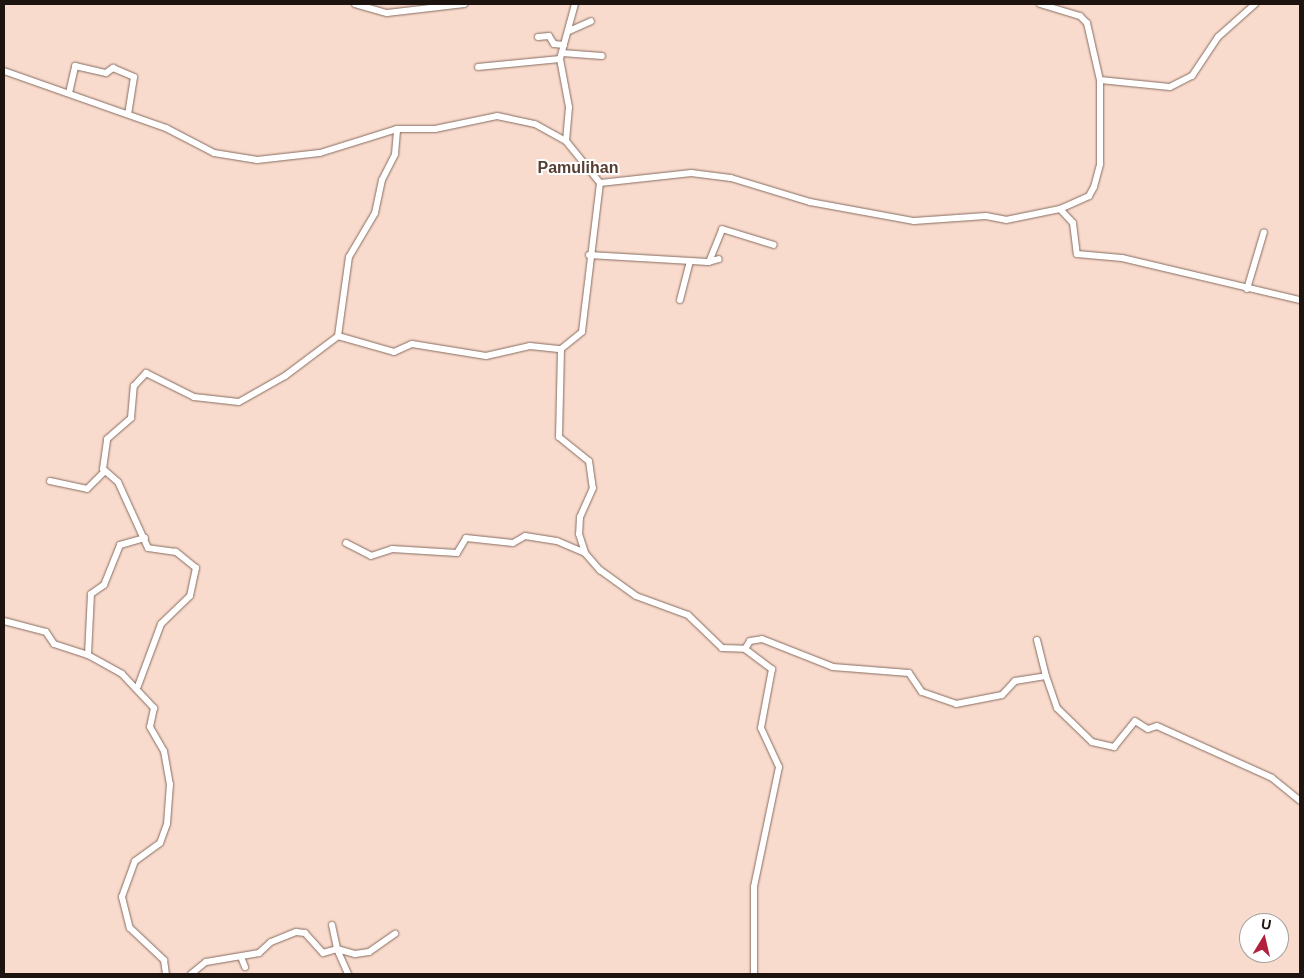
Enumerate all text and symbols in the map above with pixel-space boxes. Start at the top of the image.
district label: Pamulihan [538,158,618,178]
north arrow [1239,913,1289,963]
text: U [1260,915,1272,933]

